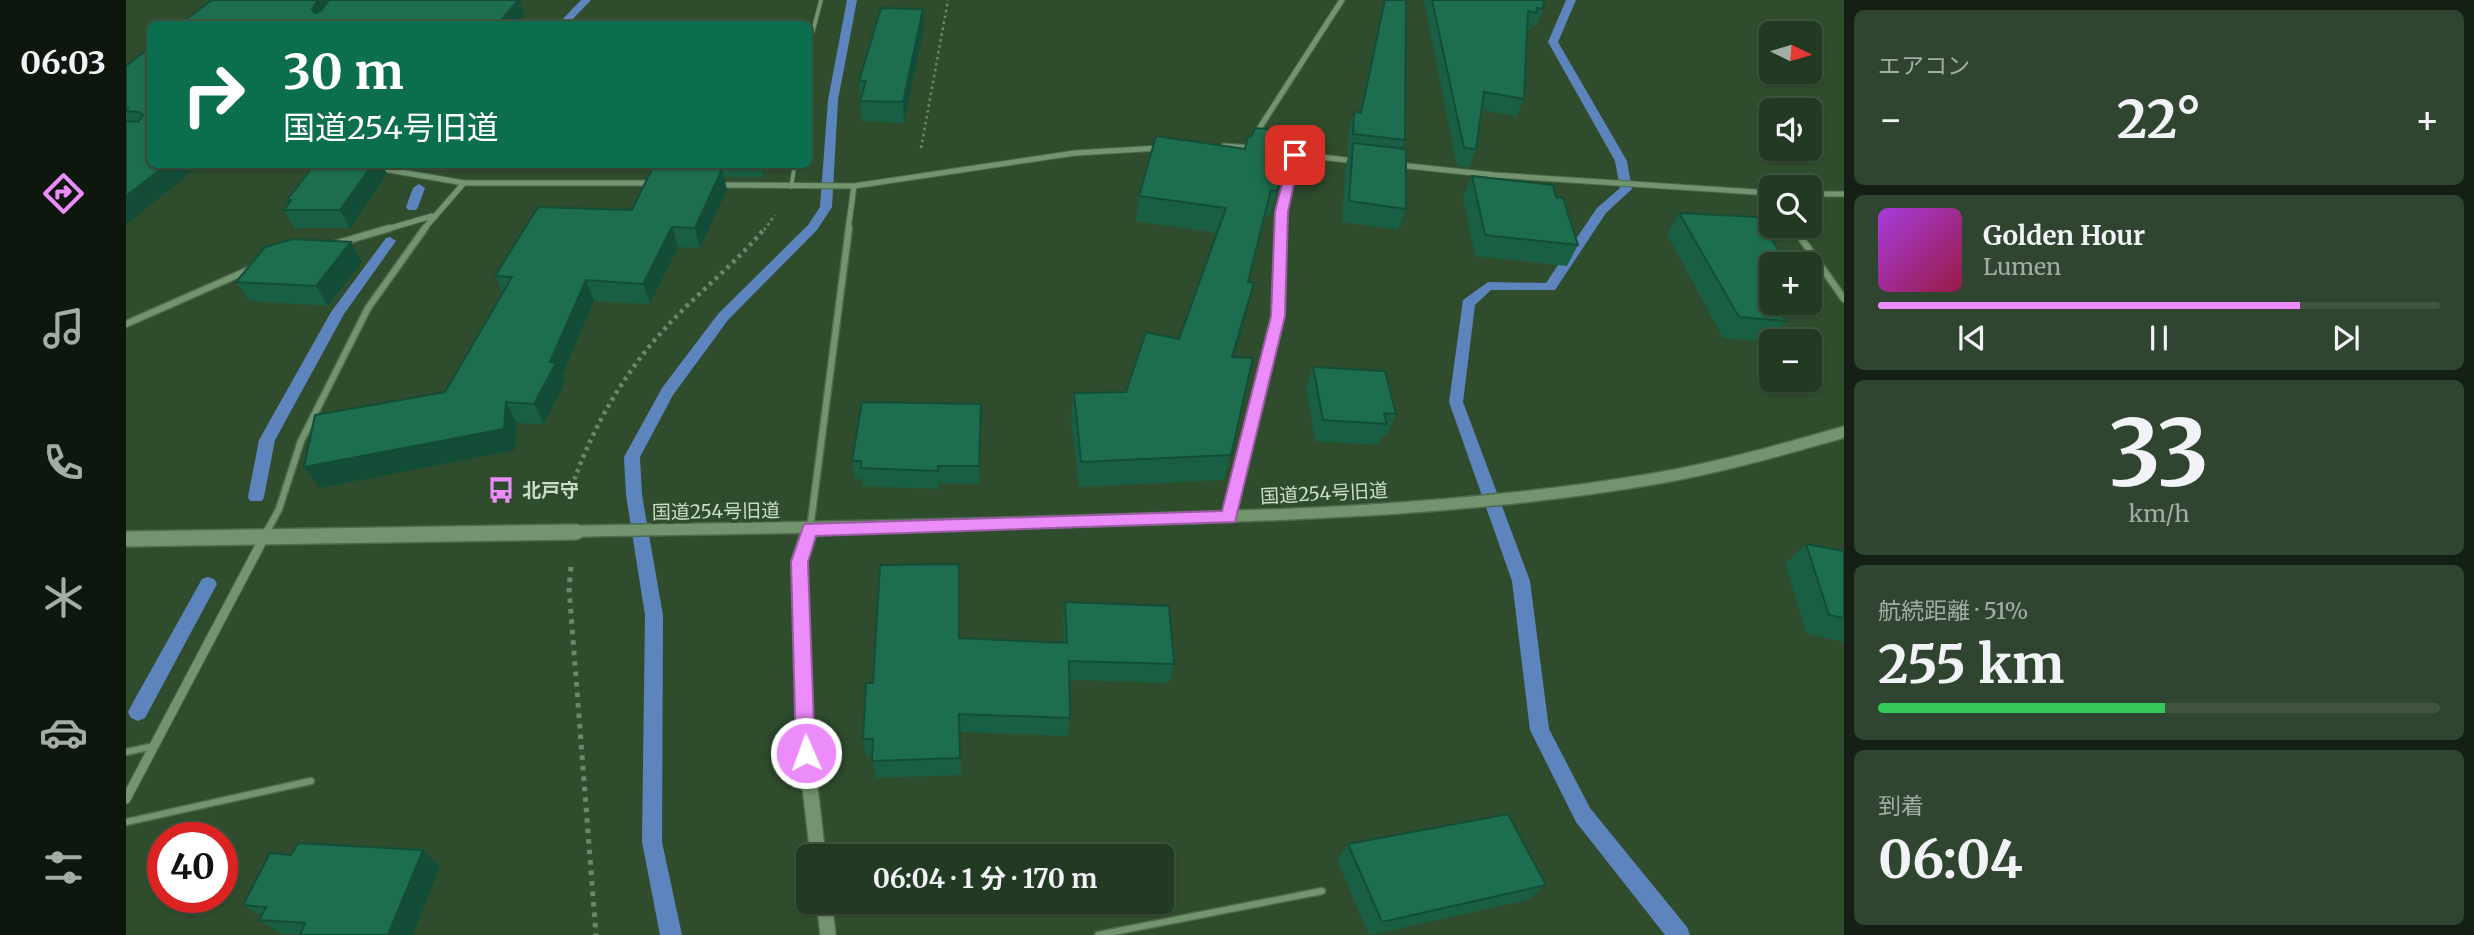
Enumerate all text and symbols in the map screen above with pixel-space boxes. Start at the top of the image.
north arrow [1759,21,1822,84]
map controls [1759,21,1822,392]
text: 30 m [283,41,404,102]
text: 06:03 [20,43,106,83]
icon: right [168,49,259,140]
text: エアコン [1878,51,1970,80]
text: 22° [2117,87,2201,152]
text: − [1878,96,1903,143]
text: + [2415,96,2440,143]
button: sound [1759,98,1822,161]
text: 国道254号旧道 [283,108,499,148]
pin [1265,125,1325,185]
icon: arrive [1276,136,1314,174]
icon: directions [39,169,88,218]
button: search [1759,175,1822,238]
text: Golden Hour [1983,219,2145,252]
button: + [1759,252,1822,315]
text: Lumen [1983,252,2061,281]
icon: music [39,304,88,353]
icon: previous [1953,319,1991,357]
icon: pause [2140,319,2178,357]
icon: next [2327,319,2365,357]
button: − [1759,329,1822,392]
text: 33 [2109,396,2209,511]
icon: phone [39,438,88,487]
bus stop icon: 北戸守 [486,475,516,505]
place label: 北戸守 [522,478,579,502]
street label: 国道254号旧道 [1259,478,1389,508]
street label: 国道254号旧道 [652,498,780,524]
text: km/h [2129,499,2189,528]
icon: climate [39,573,88,622]
text: 航続距離 · 51% [1878,596,2028,625]
text: 255 km [1878,632,2064,697]
icon: car [39,708,88,757]
position arrow [769,716,843,790]
text: 到着 [1878,791,1924,820]
speed limit sign: 40 [147,822,238,913]
text: 06:04 [1878,827,2023,892]
icon: filters [39,843,88,892]
text: 06:04 · 1 分 · 170 m [873,862,1097,895]

